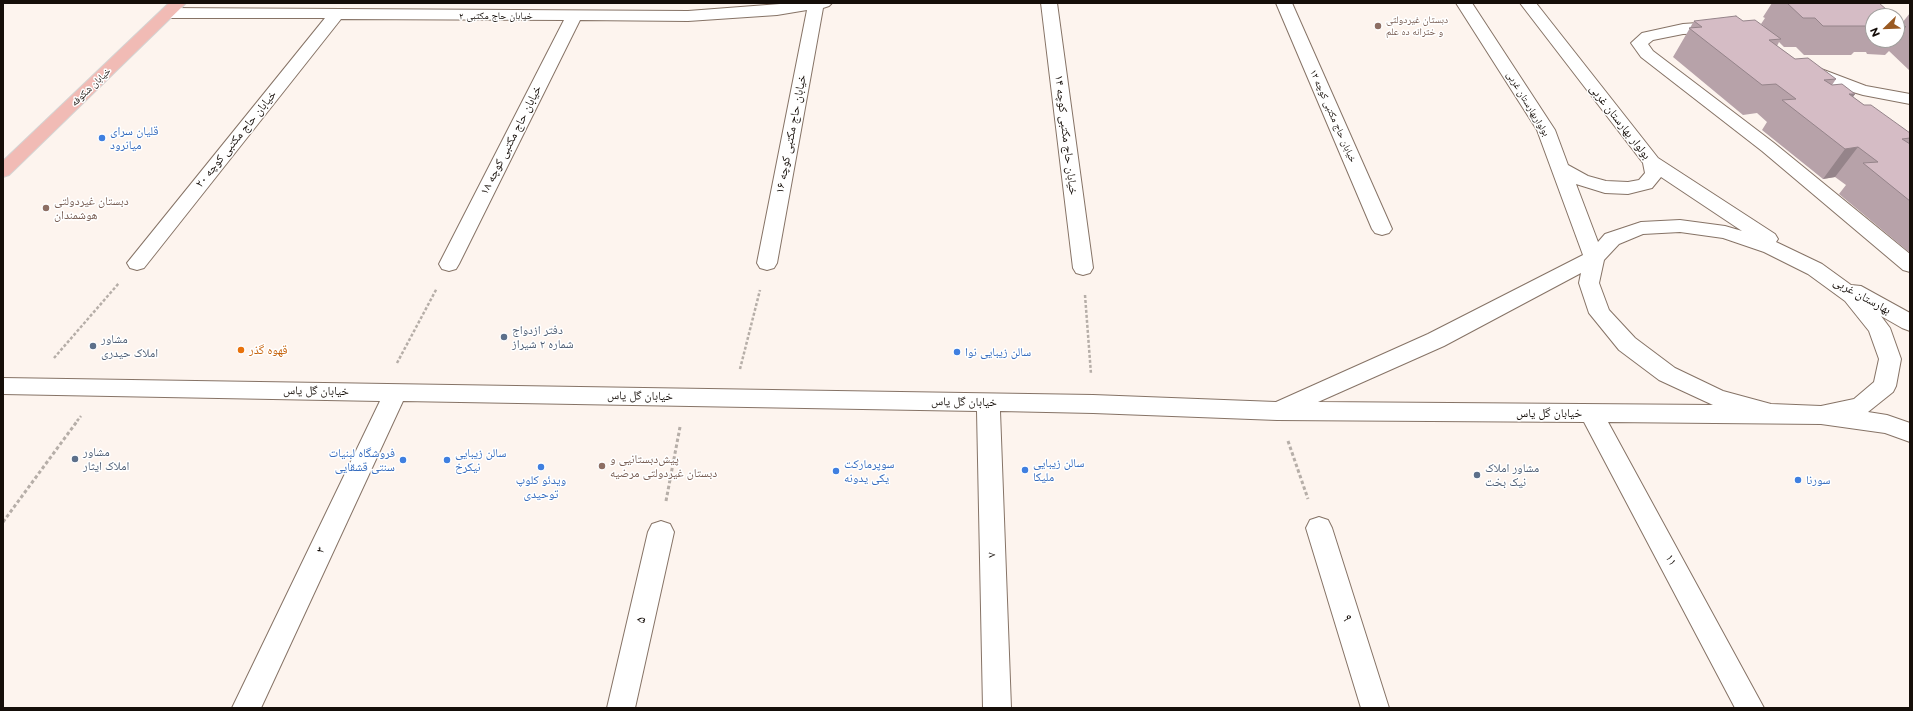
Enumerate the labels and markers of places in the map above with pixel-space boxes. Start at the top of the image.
place label: دبستان غیردولتی و خترانه ده علم [1386,14,1448,38]
marker: دبستان غیردولتی و خترانه ده علم [1373,21,1383,31]
place label: قلیان سرای میانرود [110,124,159,152]
marker: قلیان سرای میانرود [97,133,107,143]
place label: دبستان غیردولتی هوشمندان [54,194,129,222]
marker: دبستان غیردولتی هوشمندان [41,203,51,213]
place label: دفتر ازدواج شماره ۲ شیراز [512,323,574,351]
place label: مشاور املاک حیدری [101,332,158,360]
marker: دفتر ازدواج شماره ۲ شیراز [499,332,509,342]
marker: مشاور املاک حیدری [88,341,98,351]
place label: قهوه گذر [249,343,288,357]
marker: قهوه گذر [236,345,246,355]
place label: سالن زیبایی نوا [965,345,1031,359]
marker: سالن زیبایی نوا [952,347,962,357]
place label: مشاور املاک ایثار [83,445,129,473]
place label: فروشگاه لبنیات سنتی قشقایی [329,446,395,474]
place label: سالن زیبایی نیکرخ [455,446,506,474]
place label: پیش‌دبستانیی و دبستان غیردولتی مرضیه [610,452,717,480]
marker: مشاور املاک ایثار [70,454,80,464]
marker: فروشگاه لبنیات سنتی قشقایی [398,455,408,465]
marker: سالن زیبایی نیکرخ [442,455,452,465]
place label: سالن زیبایی ملیکا [1033,456,1084,484]
place label: سوپرمارکت یکی یدونه [844,457,894,485]
marker: پیش‌دبستانیی و دبستان غیردولتی مرضیه [597,461,607,471]
place label: مشاور املاک نیک بخت [1485,461,1539,489]
marker: ویدئو کلوپ توحیدی [536,462,546,472]
marker: سالن زیبایی ملیکا [1020,465,1030,475]
marker: سوپرمارکت یکی یدونه [831,466,841,476]
marker: مشاور املاک نیک بخت [1472,470,1482,480]
place label: ویدئو کلوپ توحیدی [516,473,566,501]
place label: سورنا [1806,473,1830,487]
marker: سورنا [1793,475,1803,485]

